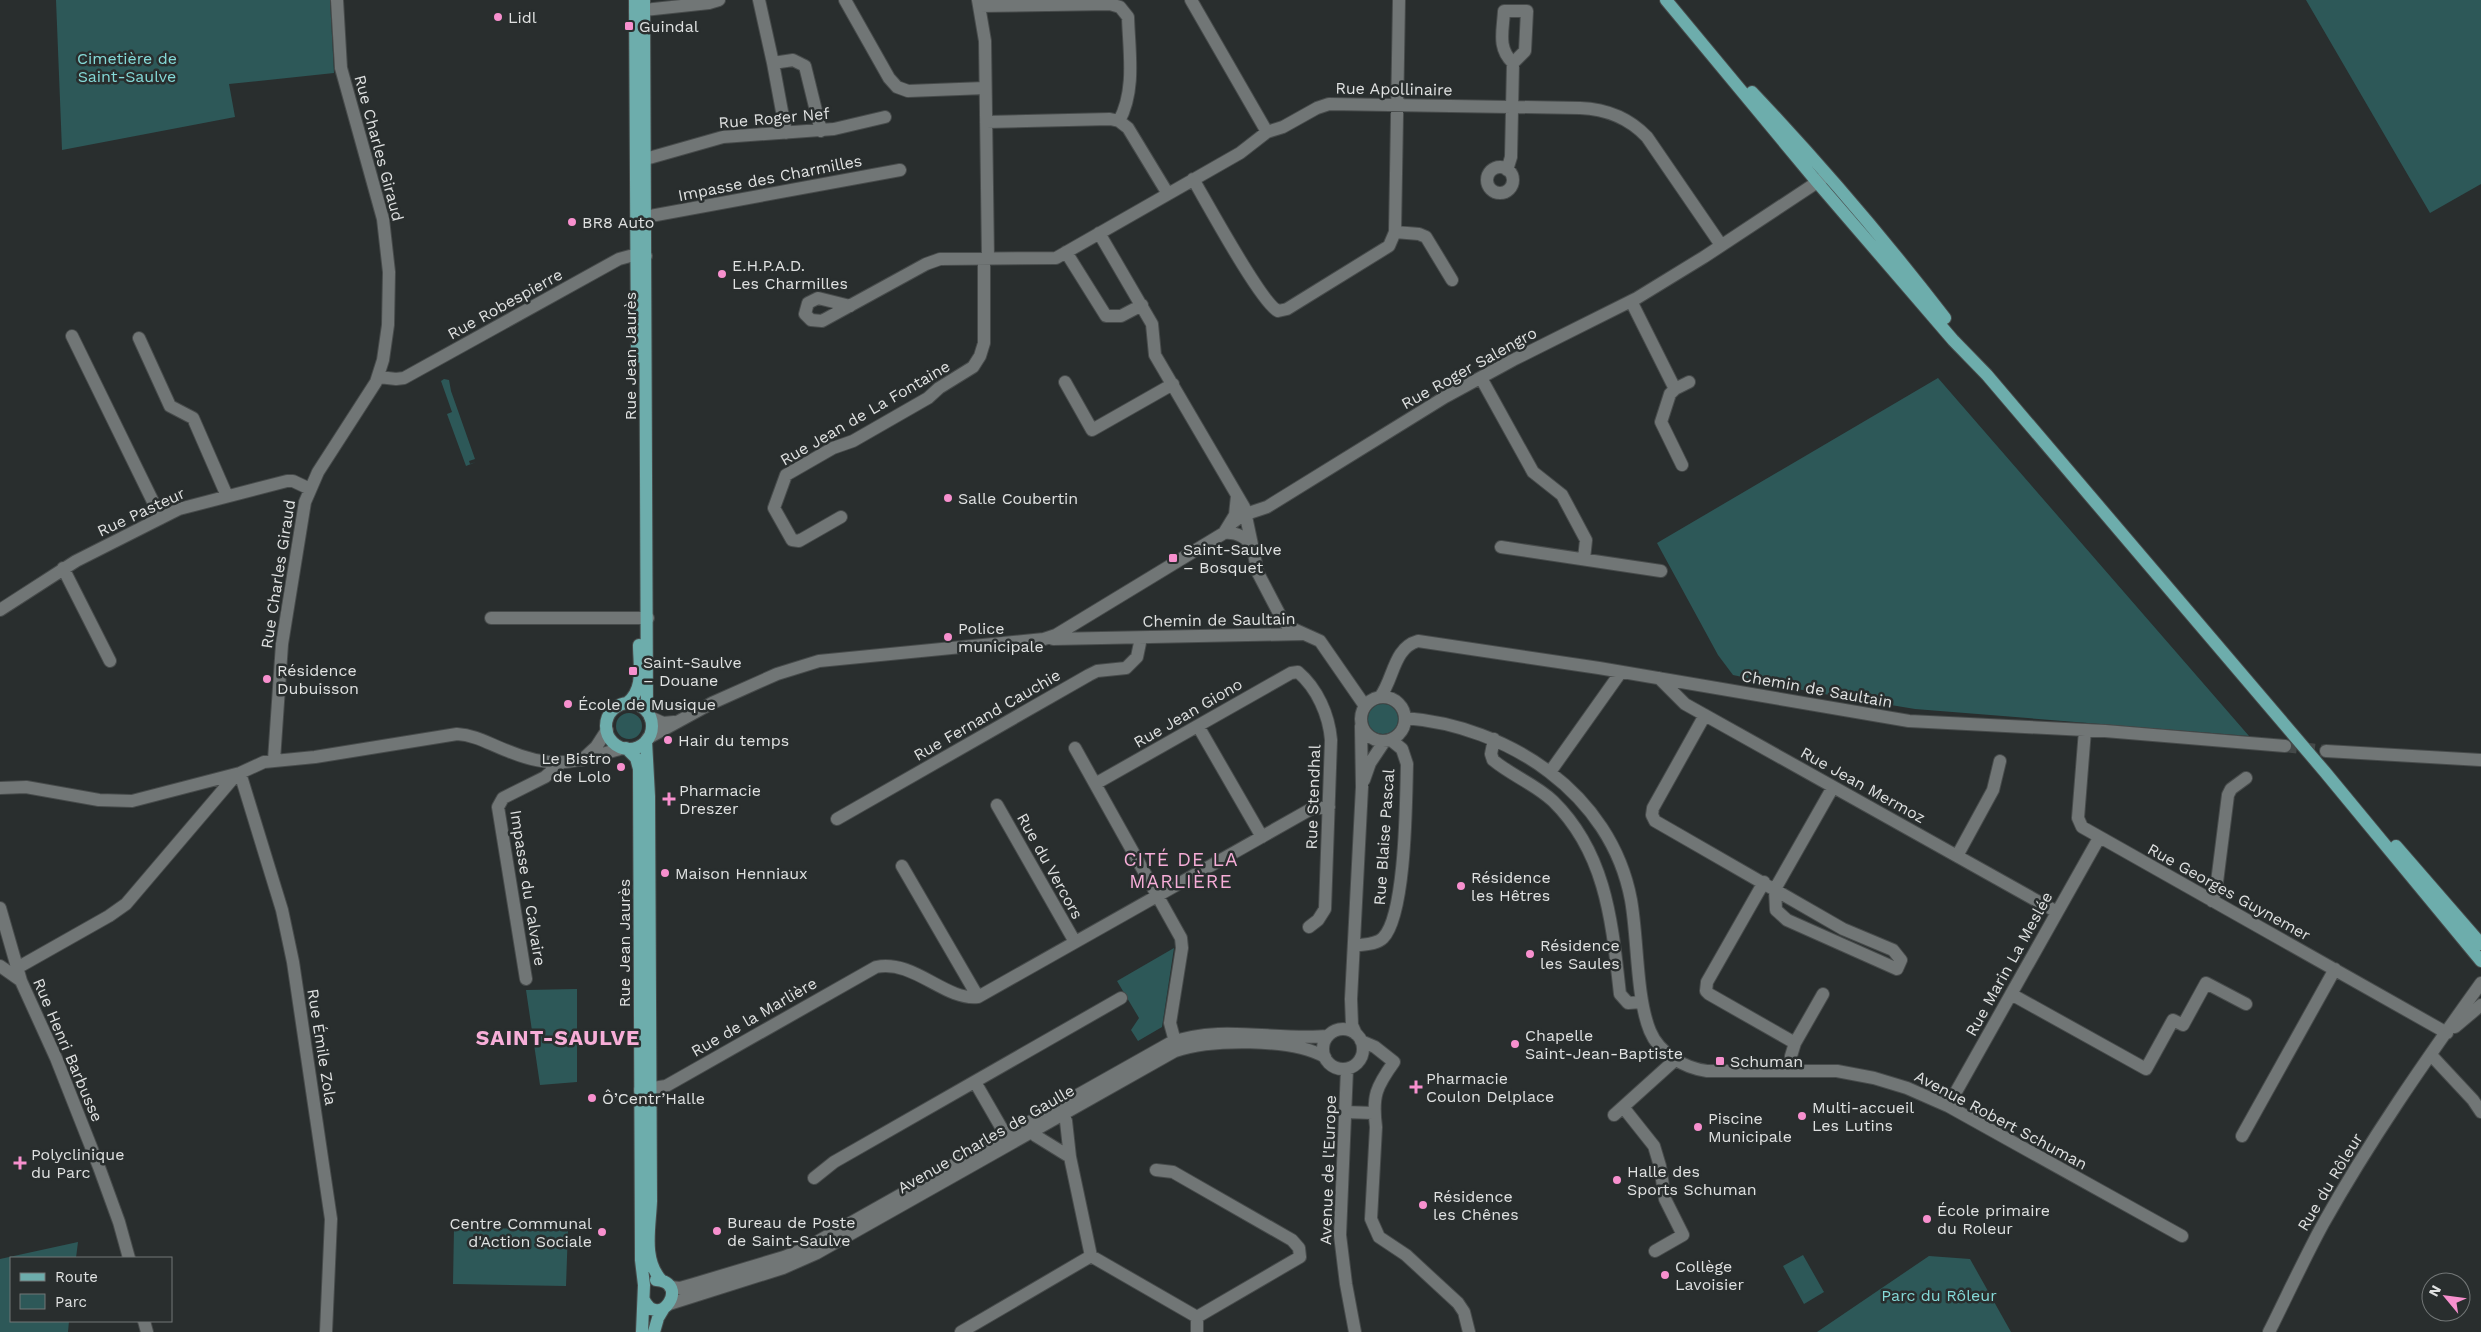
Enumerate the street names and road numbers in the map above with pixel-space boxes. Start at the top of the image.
street label: Rue Charles Giraud [350,73,408,223]
street label: Rue Apollinaire [1335,78,1453,100]
street label: Rue Roger Nef [718,104,831,132]
street label: Impasse des Charmilles [676,151,864,205]
street label: Rue Robespierre [444,265,566,343]
street label: Rue Jean Jaurès [621,292,640,420]
street label: Rue Roger Salengro [1398,323,1540,413]
street label: Rue Jean de La Fontaine [777,357,953,469]
street label: Rue Pasteur [94,483,188,541]
street label: Rue Charles Giraud [257,498,299,650]
street label: Chemin de Saultain [1142,609,1296,631]
street label: Rue Fernand Cauchie [910,665,1064,765]
street label: Chemin de Saultain [1740,666,1894,712]
street label: Rue Jean Giono [1130,674,1246,752]
street label: Rue Jean Mermoz [1797,743,1929,827]
street label: Rue Stendhal [1302,744,1324,850]
street label: Rue Blaise Pascal [1370,768,1398,906]
street label: Impasse du Calvaire [506,809,550,967]
street label: Rue du Vercors [1013,810,1087,922]
street label: Rue Georges Guynemer [2144,839,2314,945]
street label: Rue Jean Jaurès [615,879,634,1007]
street label: Rue Marin La Meslée [1961,889,2057,1039]
street label: Rue de la Marlière [688,973,820,1061]
street label: Rue Henri Barbusse [29,975,107,1125]
street label: Rue Émile Zola [303,987,341,1107]
street label: Avenue Robert Schuman [1911,1066,2091,1174]
street label: Avenue Charles de Gaulle [894,1081,1078,1197]
street label: Avenue de l'Europe [1316,1095,1340,1245]
street label: Rue du Rôleur [2293,1129,2367,1234]

